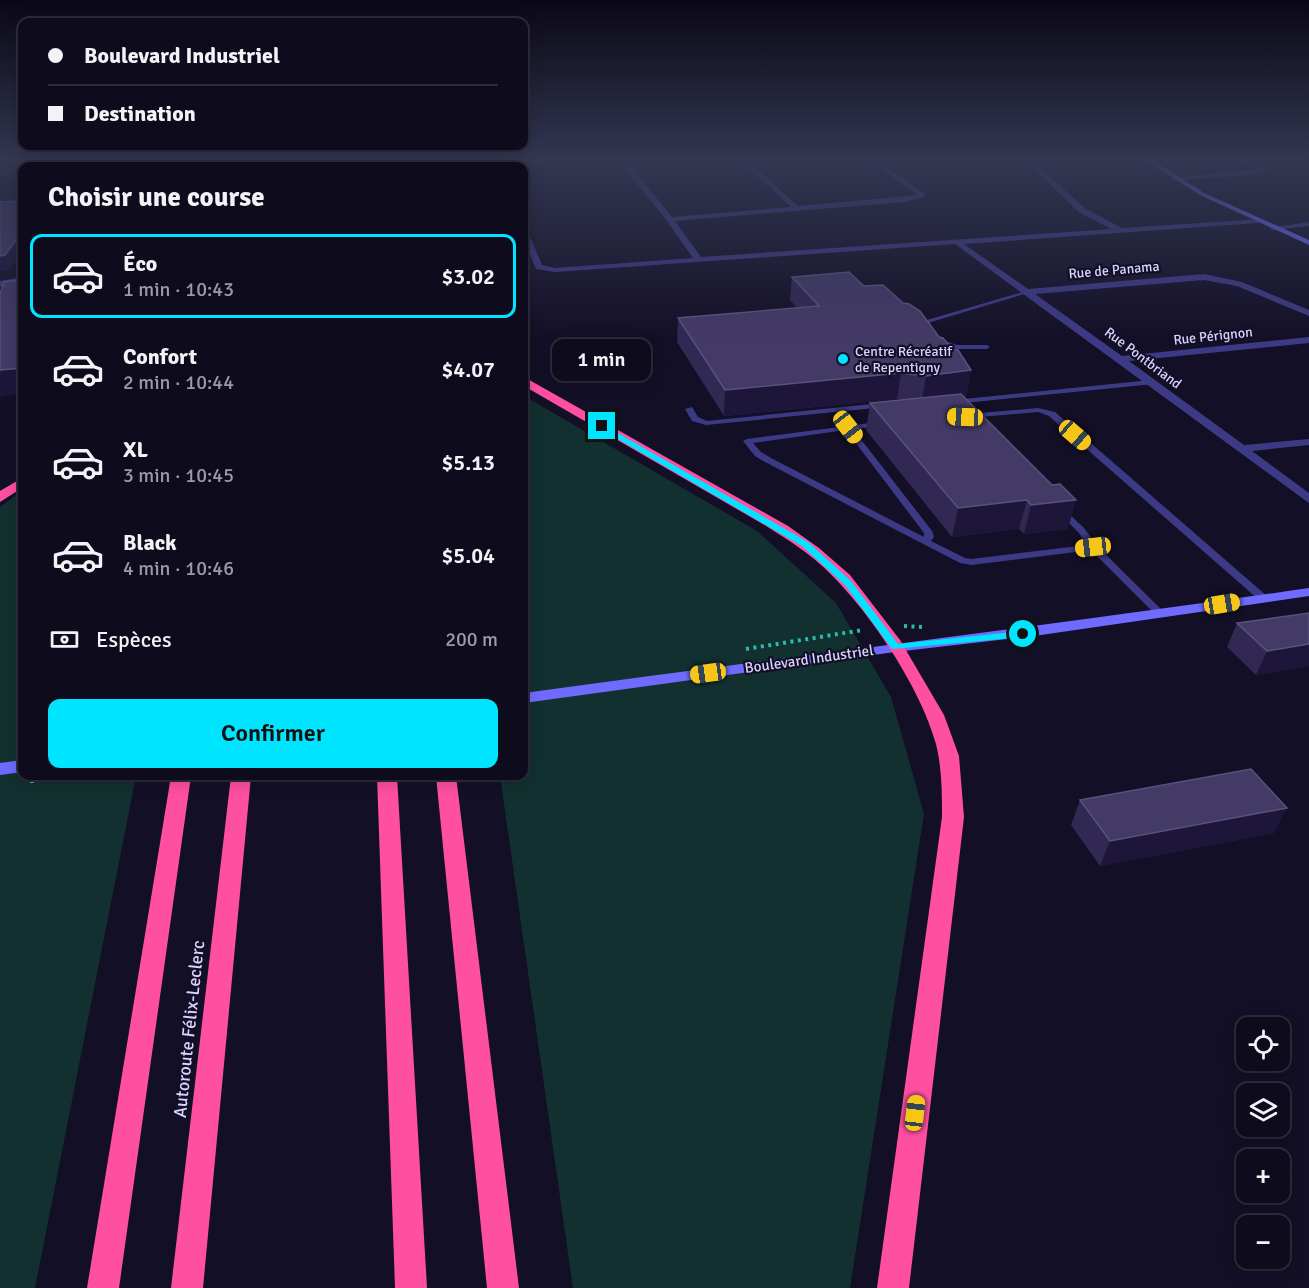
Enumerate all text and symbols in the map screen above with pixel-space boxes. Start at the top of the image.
text: Boulevard Industriel [84,42,280,69]
text: Destination [84,100,196,127]
text: Choisir une course [48,181,265,214]
icon: car [51,249,105,303]
text: Éco [123,250,157,277]
street label: Rue de Panama [1068,258,1160,282]
text: $3.02 [441,263,495,290]
text: 1 min · 10:43 [123,277,234,302]
street label: Rue Pérignon [1173,323,1253,349]
street label: Rue Pontbriand [1101,324,1185,392]
callout: 1 min [552,339,652,381]
icon: car [51,342,105,396]
text: Confort [123,343,197,370]
place label: Centre Récréatif de Repentigny [855,343,953,376]
text: 1 min [578,347,625,372]
marker: Centre Récréatif de Repentigny [836,352,850,366]
text: $4.07 [441,356,495,383]
text: 2 min · 10:44 [123,370,234,395]
car [830,407,866,447]
car [947,407,983,427]
route end [588,412,615,439]
car [1056,416,1094,454]
icon: car [51,435,105,489]
text: XL [123,436,148,463]
text: $5.13 [441,449,495,476]
text: 3 min · 10:45 [123,463,234,488]
icon: car [51,528,105,582]
text: Black [123,529,177,556]
car [1074,536,1112,558]
text: $5.04 [441,542,495,569]
text: 4 min · 10:46 [123,556,234,581]
car [1203,592,1241,616]
route start [1009,620,1036,647]
icon: cash [48,623,81,656]
text: Espèces [96,626,172,653]
text: 200 m [445,627,498,652]
street label: Boulevard Industriel [743,641,875,677]
car [689,662,727,684]
button: Confirmer [48,699,498,768]
street label: Autoroute Félix-Leclerc [169,939,209,1119]
map controls [1236,1017,1290,1269]
button: locate [1236,1017,1290,1071]
button: layers [1236,1083,1290,1137]
car [904,1094,926,1132]
button: + [1236,1149,1290,1203]
button: − [1236,1215,1290,1269]

